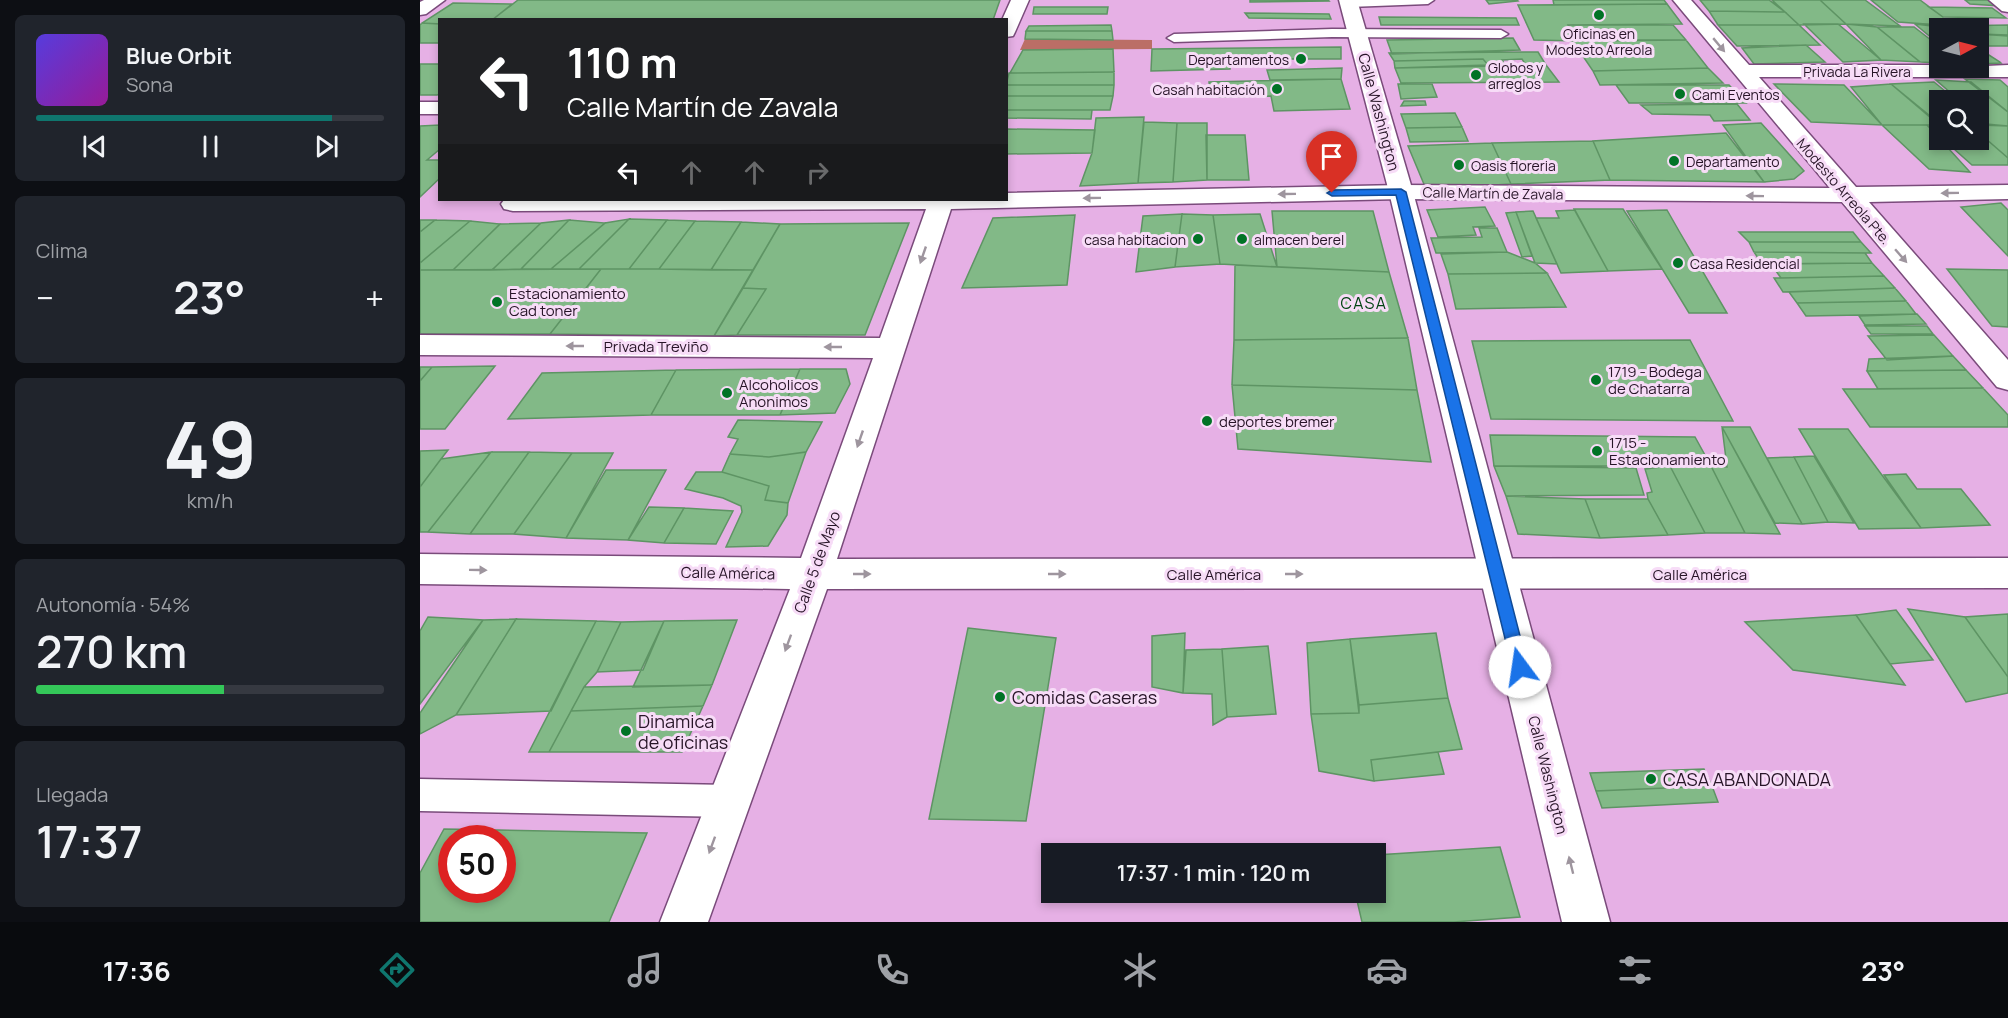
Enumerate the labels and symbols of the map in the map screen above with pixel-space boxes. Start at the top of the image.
marker: Oficinas en Modesto Arreola [1592,8,1606,22]
north arrow [1929,18,1989,78]
place label: Oficinas en Modesto Arreola [1546,24,1652,59]
one-way arrow [1713,37,1726,53]
place label: Departamentos [1188,50,1289,69]
street label: Calle Washington [1353,51,1405,173]
marker: Departamentos [1294,52,1308,66]
place label: Globos y arreglos [1488,58,1544,93]
street label: Privada La Rivera [1803,62,1911,81]
marker: Globos y arreglos [1469,68,1483,82]
place label: Casah habitación [1153,80,1265,99]
marker: Casah habitación [1270,82,1284,96]
place label: Cami Eventos [1692,85,1780,104]
marker: Cami Eventos [1673,87,1687,101]
pin [1306,131,1357,193]
street label: Modesto Arreola Pte. [1793,134,1895,248]
place label: Departamento [1686,152,1780,171]
marker: Departamento [1667,154,1681,168]
place label: Oasis floreria [1471,156,1556,175]
marker: Oasis floreria [1452,158,1466,172]
street label: Calle Martín de Zavala [1422,182,1564,204]
one-way arrow [1940,188,1959,198]
one-way arrow [1277,189,1296,199]
one-way arrow [1745,191,1764,201]
one-way arrow [1082,194,1101,203]
place label: casa habitacion [1084,230,1186,249]
place label: almacen berel [1254,230,1344,249]
marker: casa habitacion [1191,232,1205,246]
marker: almacen berel [1235,232,1249,246]
one-way arrow [917,246,927,264]
one-way arrow [1894,248,1907,263]
place label: Casa Residencial [1690,254,1800,273]
marker: Casa Residencial [1671,256,1685,270]
place label: Estacionamiento Cad toner [509,283,626,321]
district label: CASA [1341,292,1387,314]
marker: Estacionamiento Cad toner [490,295,504,309]
street label: Privada Treviño [604,336,708,357]
one-way arrow [565,341,584,351]
one-way arrow [823,342,842,352]
place label: 1719 - Bodega de Chatarra [1608,361,1702,399]
marker: 1719 - Bodega de Chatarra [1589,373,1603,387]
place label: Alcoholicos Anonimos [739,374,819,412]
marker: Alcoholicos Anonimos [720,386,734,400]
place label: deportes bremer [1219,411,1335,432]
marker: deportes bremer [1200,414,1214,428]
one-way arrow [854,430,864,448]
place label: 1715 - Estacionamiento [1609,432,1726,470]
marker: 1715 - Estacionamiento [1590,444,1604,458]
street label: Calle 5 de Mayo [789,508,845,616]
street label: Calle América [681,562,775,584]
street label: Calle América [1167,564,1261,585]
street label: Calle América [1653,564,1747,585]
one-way arrow [469,565,488,574]
one-way arrow [853,569,872,579]
one-way arrow [1048,569,1067,579]
one-way arrow [1285,569,1304,579]
one-way arrow [783,634,792,652]
position arrow [1488,635,1552,699]
place label: Comidas Caseras [1012,685,1157,709]
marker: Comidas Caseras [993,690,1007,704]
place label: Dinamica de oficinas [638,709,728,754]
street label: Calle Washington [1523,714,1573,836]
marker: Dinamica de oficinas [619,724,633,738]
place label: CASA ABANDONADA [1663,767,1831,791]
marker: CASA ABANDONADA [1644,772,1658,786]
speed limit sign: 50 [438,825,516,903]
one-way arrow [707,837,717,855]
one-way arrow [1566,856,1576,875]

